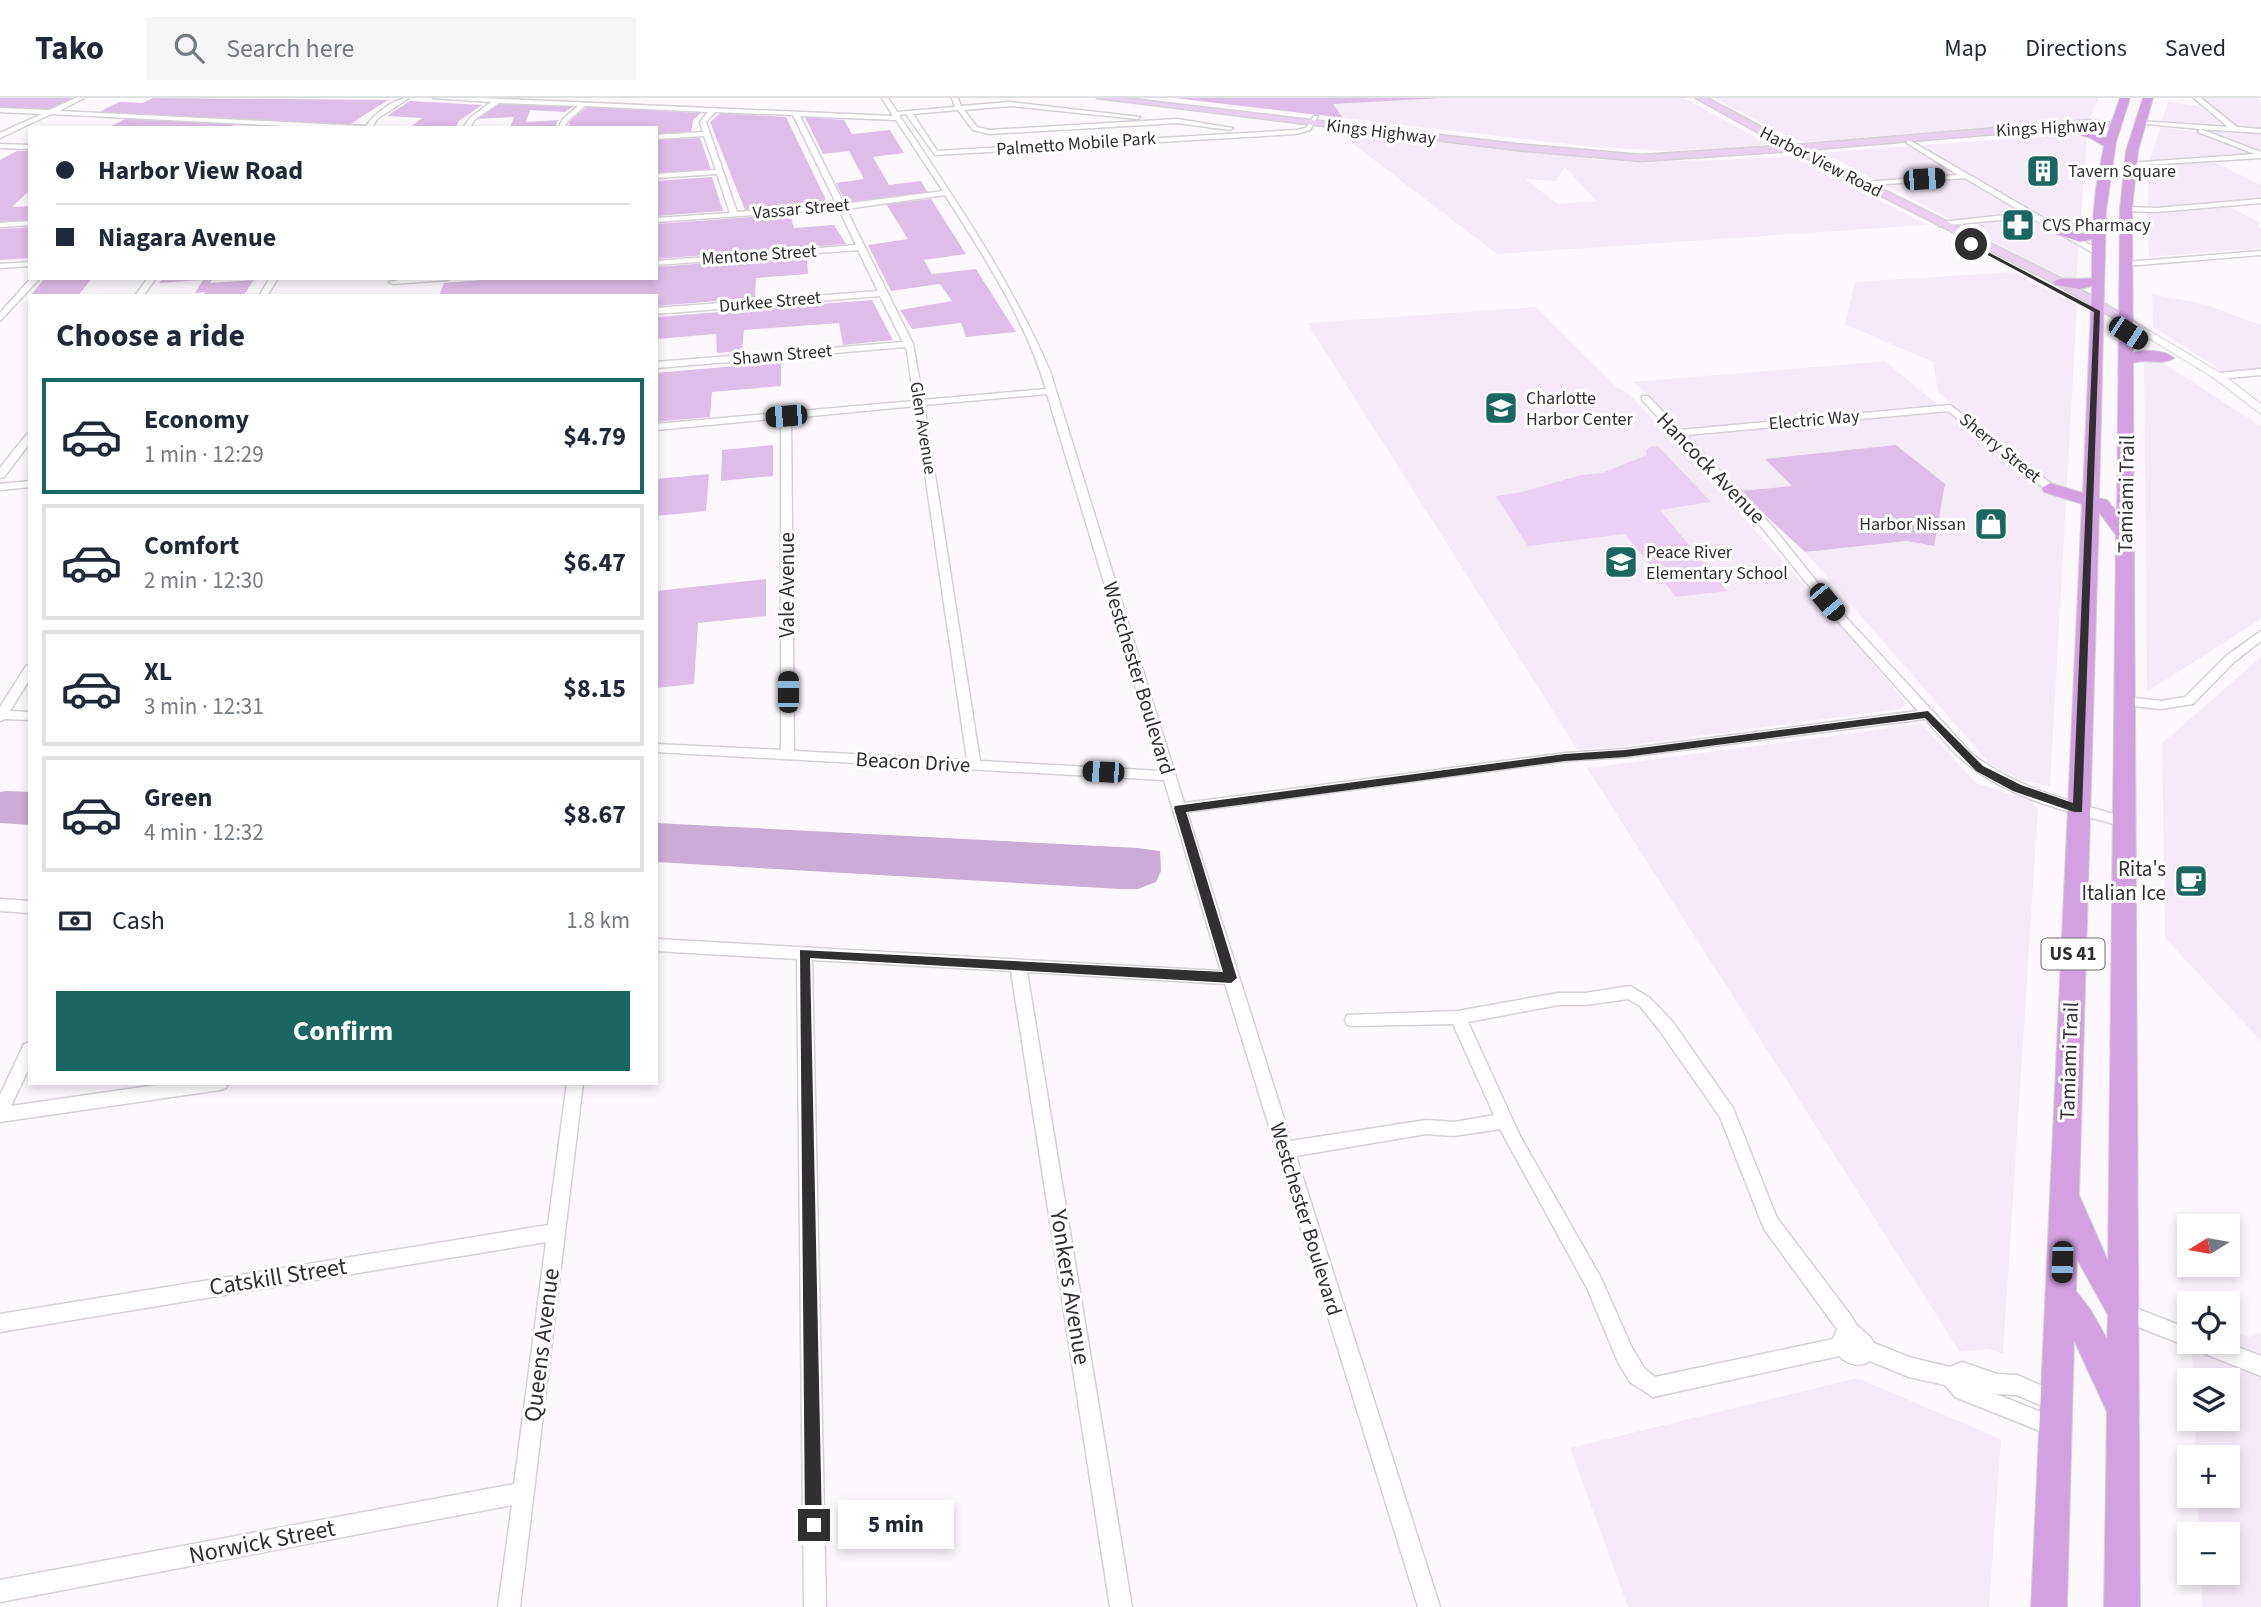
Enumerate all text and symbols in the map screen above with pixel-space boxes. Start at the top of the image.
search box [146,17,636,80]
text: Tako [35,25,104,72]
icon: search [170,29,208,67]
text: Search here [226,30,354,67]
text: Map [1944,31,1987,66]
text: Directions [2025,31,2127,66]
text: Saved [2165,31,2226,66]
street label: Kings Highway [1325,113,1438,151]
street label: Kings Highway [1995,113,2107,143]
street label: Harbor View Road [1755,120,1887,204]
street label: Palmetto Mobile Park [995,126,1157,162]
text: Harbor View Road [98,152,303,189]
building icon: Tavern Square [2024,152,2062,190]
place label: Tavern Square [2068,159,2176,184]
car [1903,167,1946,191]
street label: Vassar Street [752,192,850,226]
pharmacy icon: CVS Pharmacy [1999,206,2037,244]
place label: CVS Pharmacy [2042,213,2151,238]
text: Niagara Avenue [98,219,276,256]
route start [1955,228,1987,260]
street label: Mentone Street [701,239,817,271]
street label: Durkee Street [718,285,822,319]
text: Choose a ride [56,313,245,359]
car [2105,313,2152,353]
street label: Shawn Street [731,338,833,372]
street label: Glen Avenue [903,380,943,476]
place label: Charlotte Harbor Center [1526,386,1633,432]
school or university icon: Charlotte Harbor Center [1482,389,1520,427]
text: Economy [144,401,249,438]
car [765,404,808,428]
street label: Electric Way [1768,404,1861,436]
icon: car [60,405,123,468]
street label: Hancock Avenue [1650,405,1772,531]
street label: Sherry Street [1954,407,2046,489]
text: $4.79 [563,418,626,455]
street label: Tamiami Trail [2110,435,2142,553]
text: 1 min · 12:29 [144,438,264,471]
shop icon: Harbor Nissan [1972,505,2010,543]
place label: Harbor Nissan [1859,512,1966,537]
text: Comfort [144,527,239,564]
icon: car [60,531,123,594]
street label: Vale Avenue [772,532,802,638]
place label: Peace River Elementary School [1646,540,1788,586]
school or university icon: Peace River Elementary School [1602,543,1640,581]
text: $6.47 [563,544,626,581]
text: 2 min · 12:30 [144,564,264,597]
street label: Westchester Boulevard [1095,578,1183,778]
car [1806,579,1849,625]
text: XL [144,653,172,690]
icon: car [60,657,123,720]
text: $8.15 [563,670,626,707]
car [778,671,799,713]
text: 3 min · 12:31 [144,690,264,723]
street label: Beacon Drive [855,744,971,780]
car [1082,760,1125,784]
text: Green [144,779,212,816]
icon: car [60,783,123,846]
text: $8.67 [563,796,626,833]
text: 4 min · 12:32 [144,816,264,849]
place label: Rita's Italian Ice [2081,854,2166,908]
cafe icon: Rita's Italian Ice [2172,862,2210,900]
icon: cash [56,902,94,940]
text: Cash [112,902,165,939]
text: 1.8 km [566,904,630,937]
road number: US 41 [2042,939,2104,970]
button: Confirm [56,991,630,1071]
street label: Tamiami Trail [2052,1001,2086,1121]
street label: Westchester Boulevard [1262,1119,1350,1319]
street label: Yonkers Avenue [1040,1206,1100,1367]
north arrow [2177,1214,2240,1278]
map controls [2177,1214,2240,1585]
car [2051,1241,2074,1283]
street label: Catskill Street [207,1249,349,1305]
street label: Queens Avenue [515,1266,569,1424]
button: locate [2177,1291,2240,1354]
button: layers [2177,1368,2240,1431]
button: + [2177,1445,2240,1508]
callout: 5 min [838,1500,954,1550]
text: 5 min [868,1508,924,1541]
route end [798,1509,830,1541]
street label: Norwick Street [186,1511,338,1573]
button: − [2177,1522,2240,1585]

